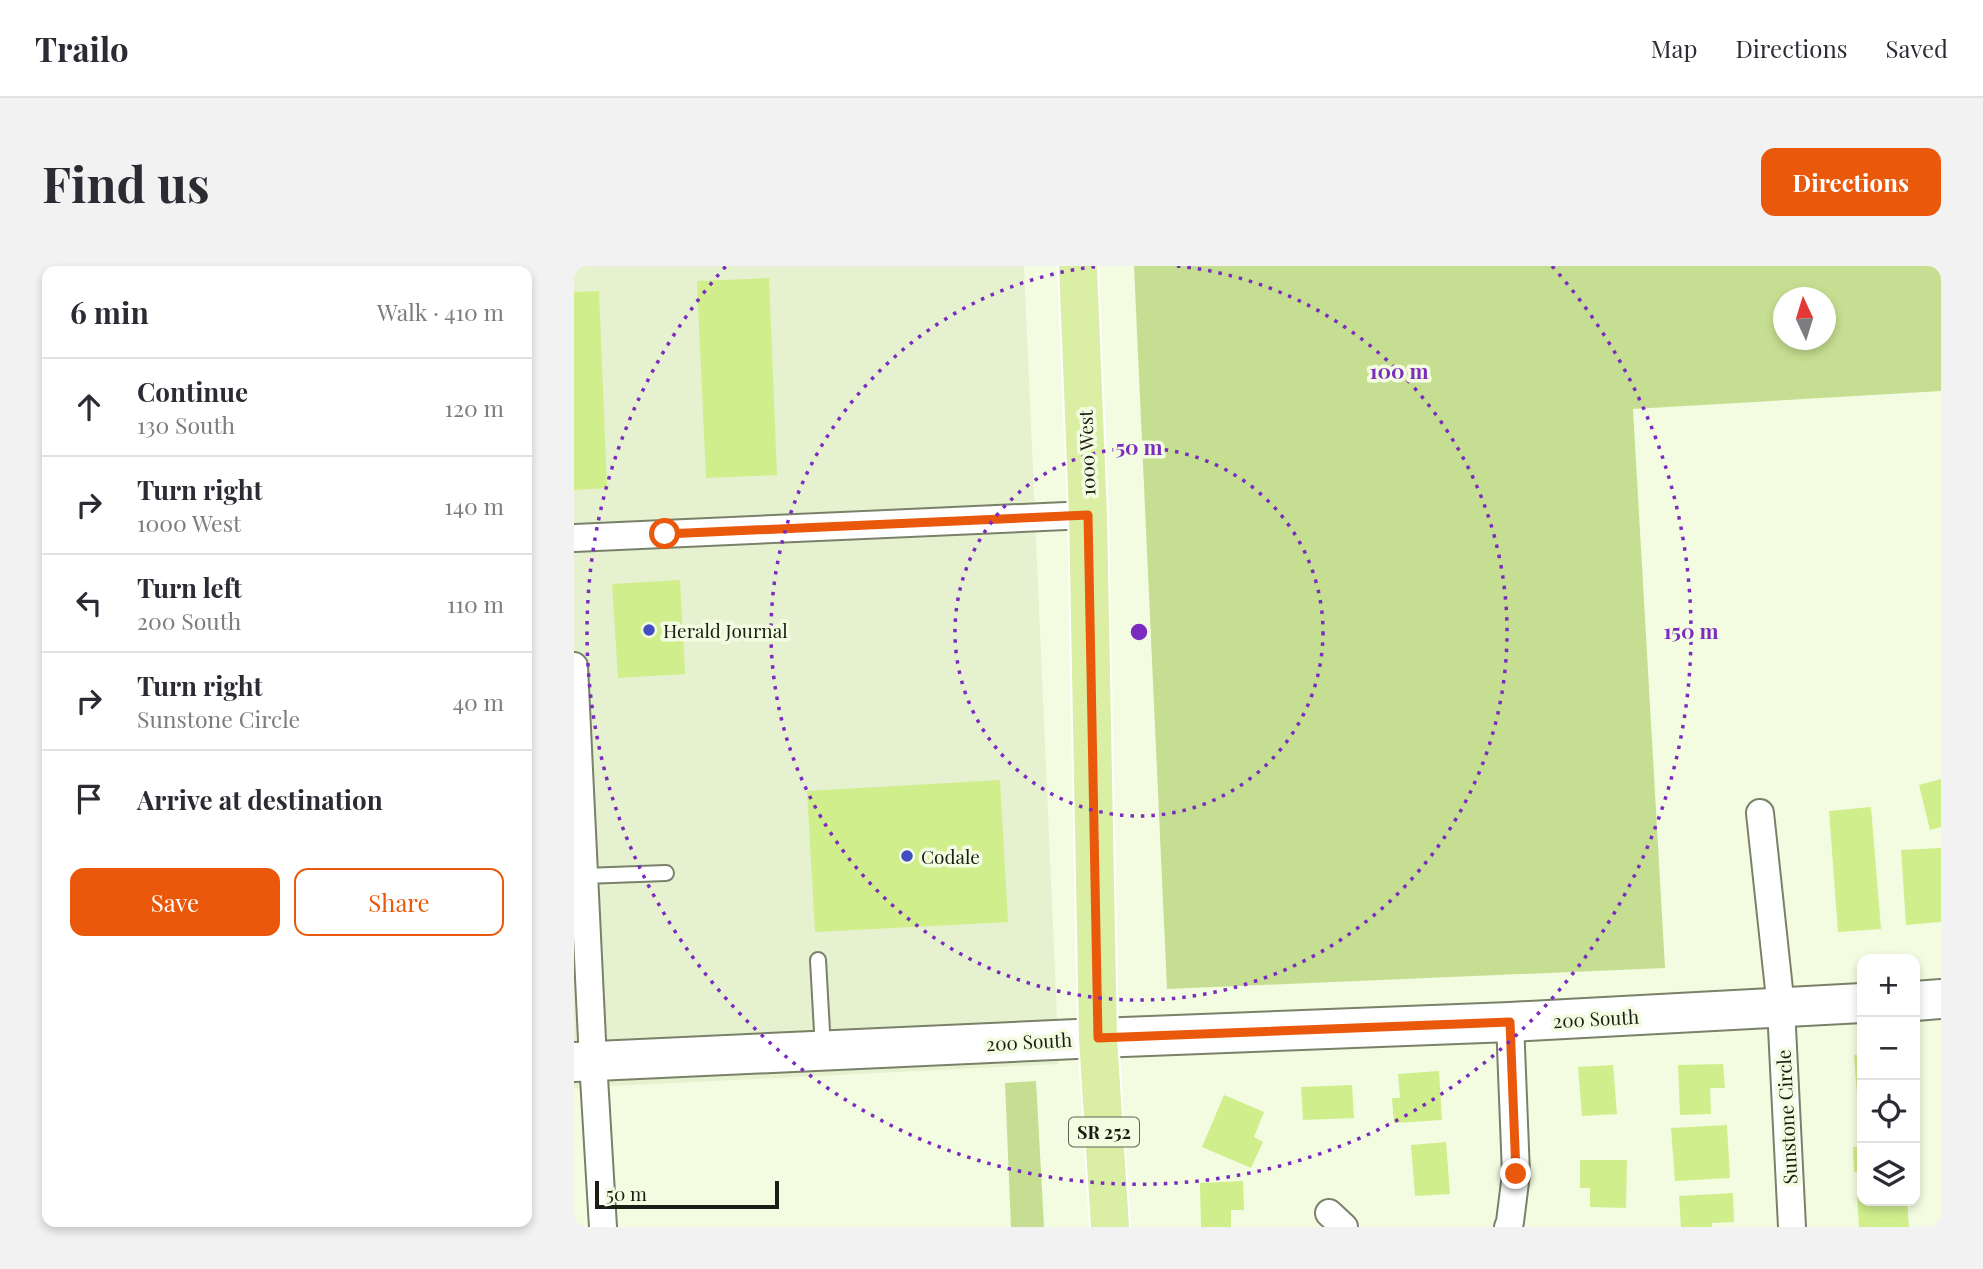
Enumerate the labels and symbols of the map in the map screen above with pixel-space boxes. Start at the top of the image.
north arrow [1773,287,1836,350]
text: 100 m [1369,356,1429,384]
street label: 1000 West [1071,409,1100,496]
text: 50 m [1115,432,1163,460]
route start [649,518,680,549]
text: 150 m [1664,616,1718,644]
place label: Herald Journal [663,617,788,643]
centre of rings [1127,620,1151,644]
marker: Herald Journal [641,622,657,638]
place label: Codale [921,843,980,869]
marker: Codale [899,848,915,864]
street label: 200 South [1552,1003,1640,1033]
street label: 200 South [985,1026,1073,1056]
street label: Sunstone Circle [1769,1049,1803,1185]
road number: SR 252 [1069,1118,1139,1146]
route end [1500,1158,1531,1189]
scale bar [595,1178,779,1210]

